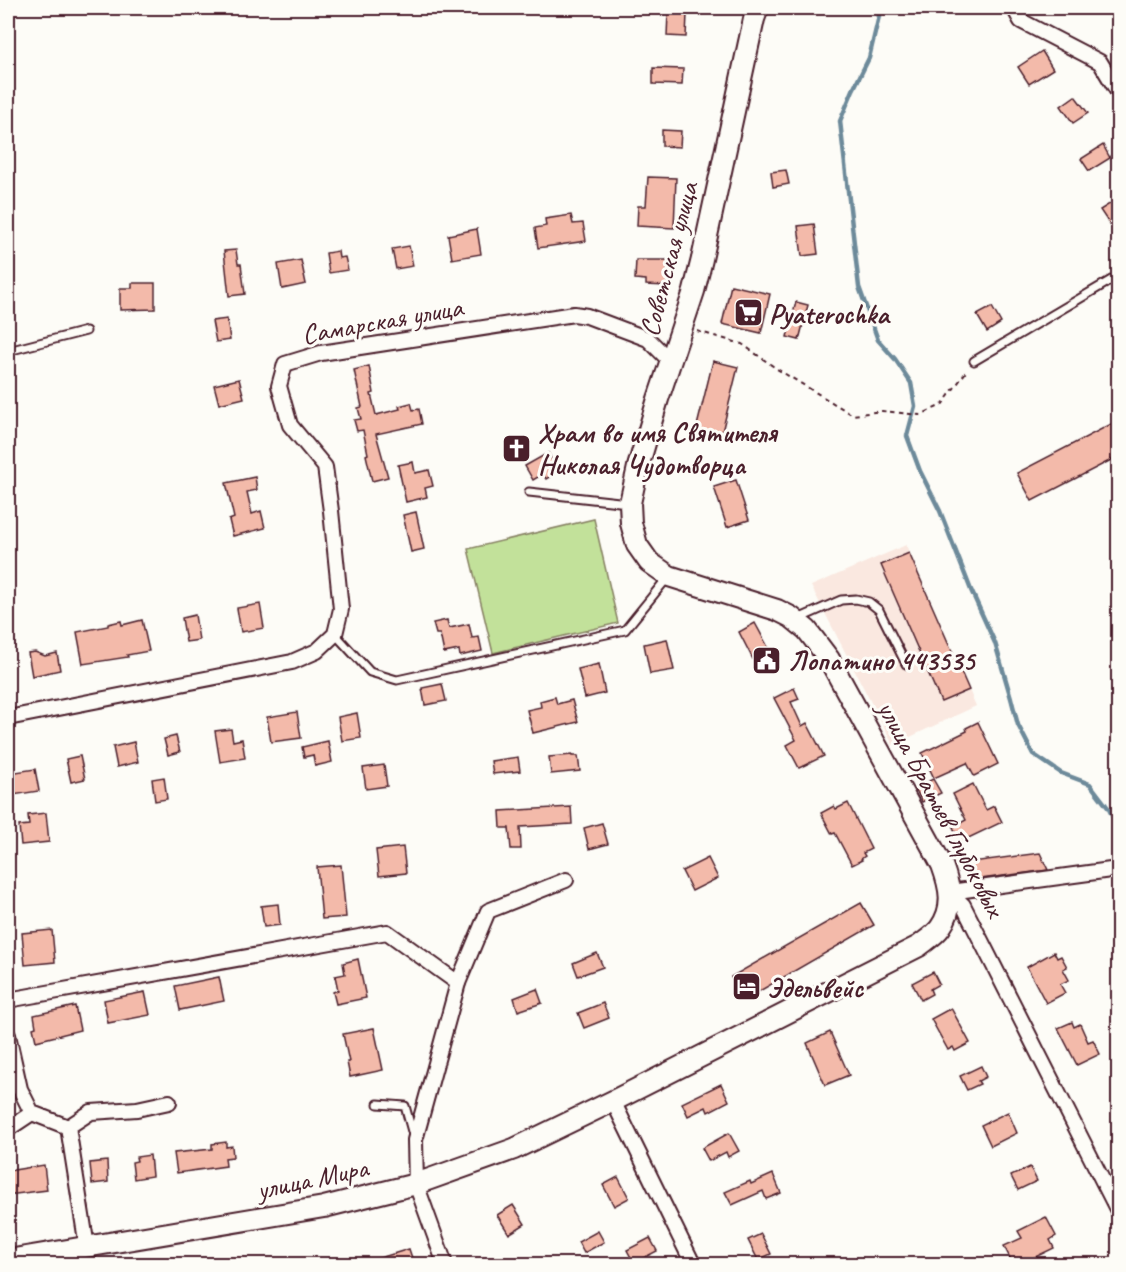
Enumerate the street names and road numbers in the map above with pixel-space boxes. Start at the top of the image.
street label: Советская улица [631,177,706,340]
street label: Самарская улица [299,289,467,352]
street label: улица Братьев Глубоковых [869,692,1014,924]
street label: улица Мира [251,1149,373,1208]

